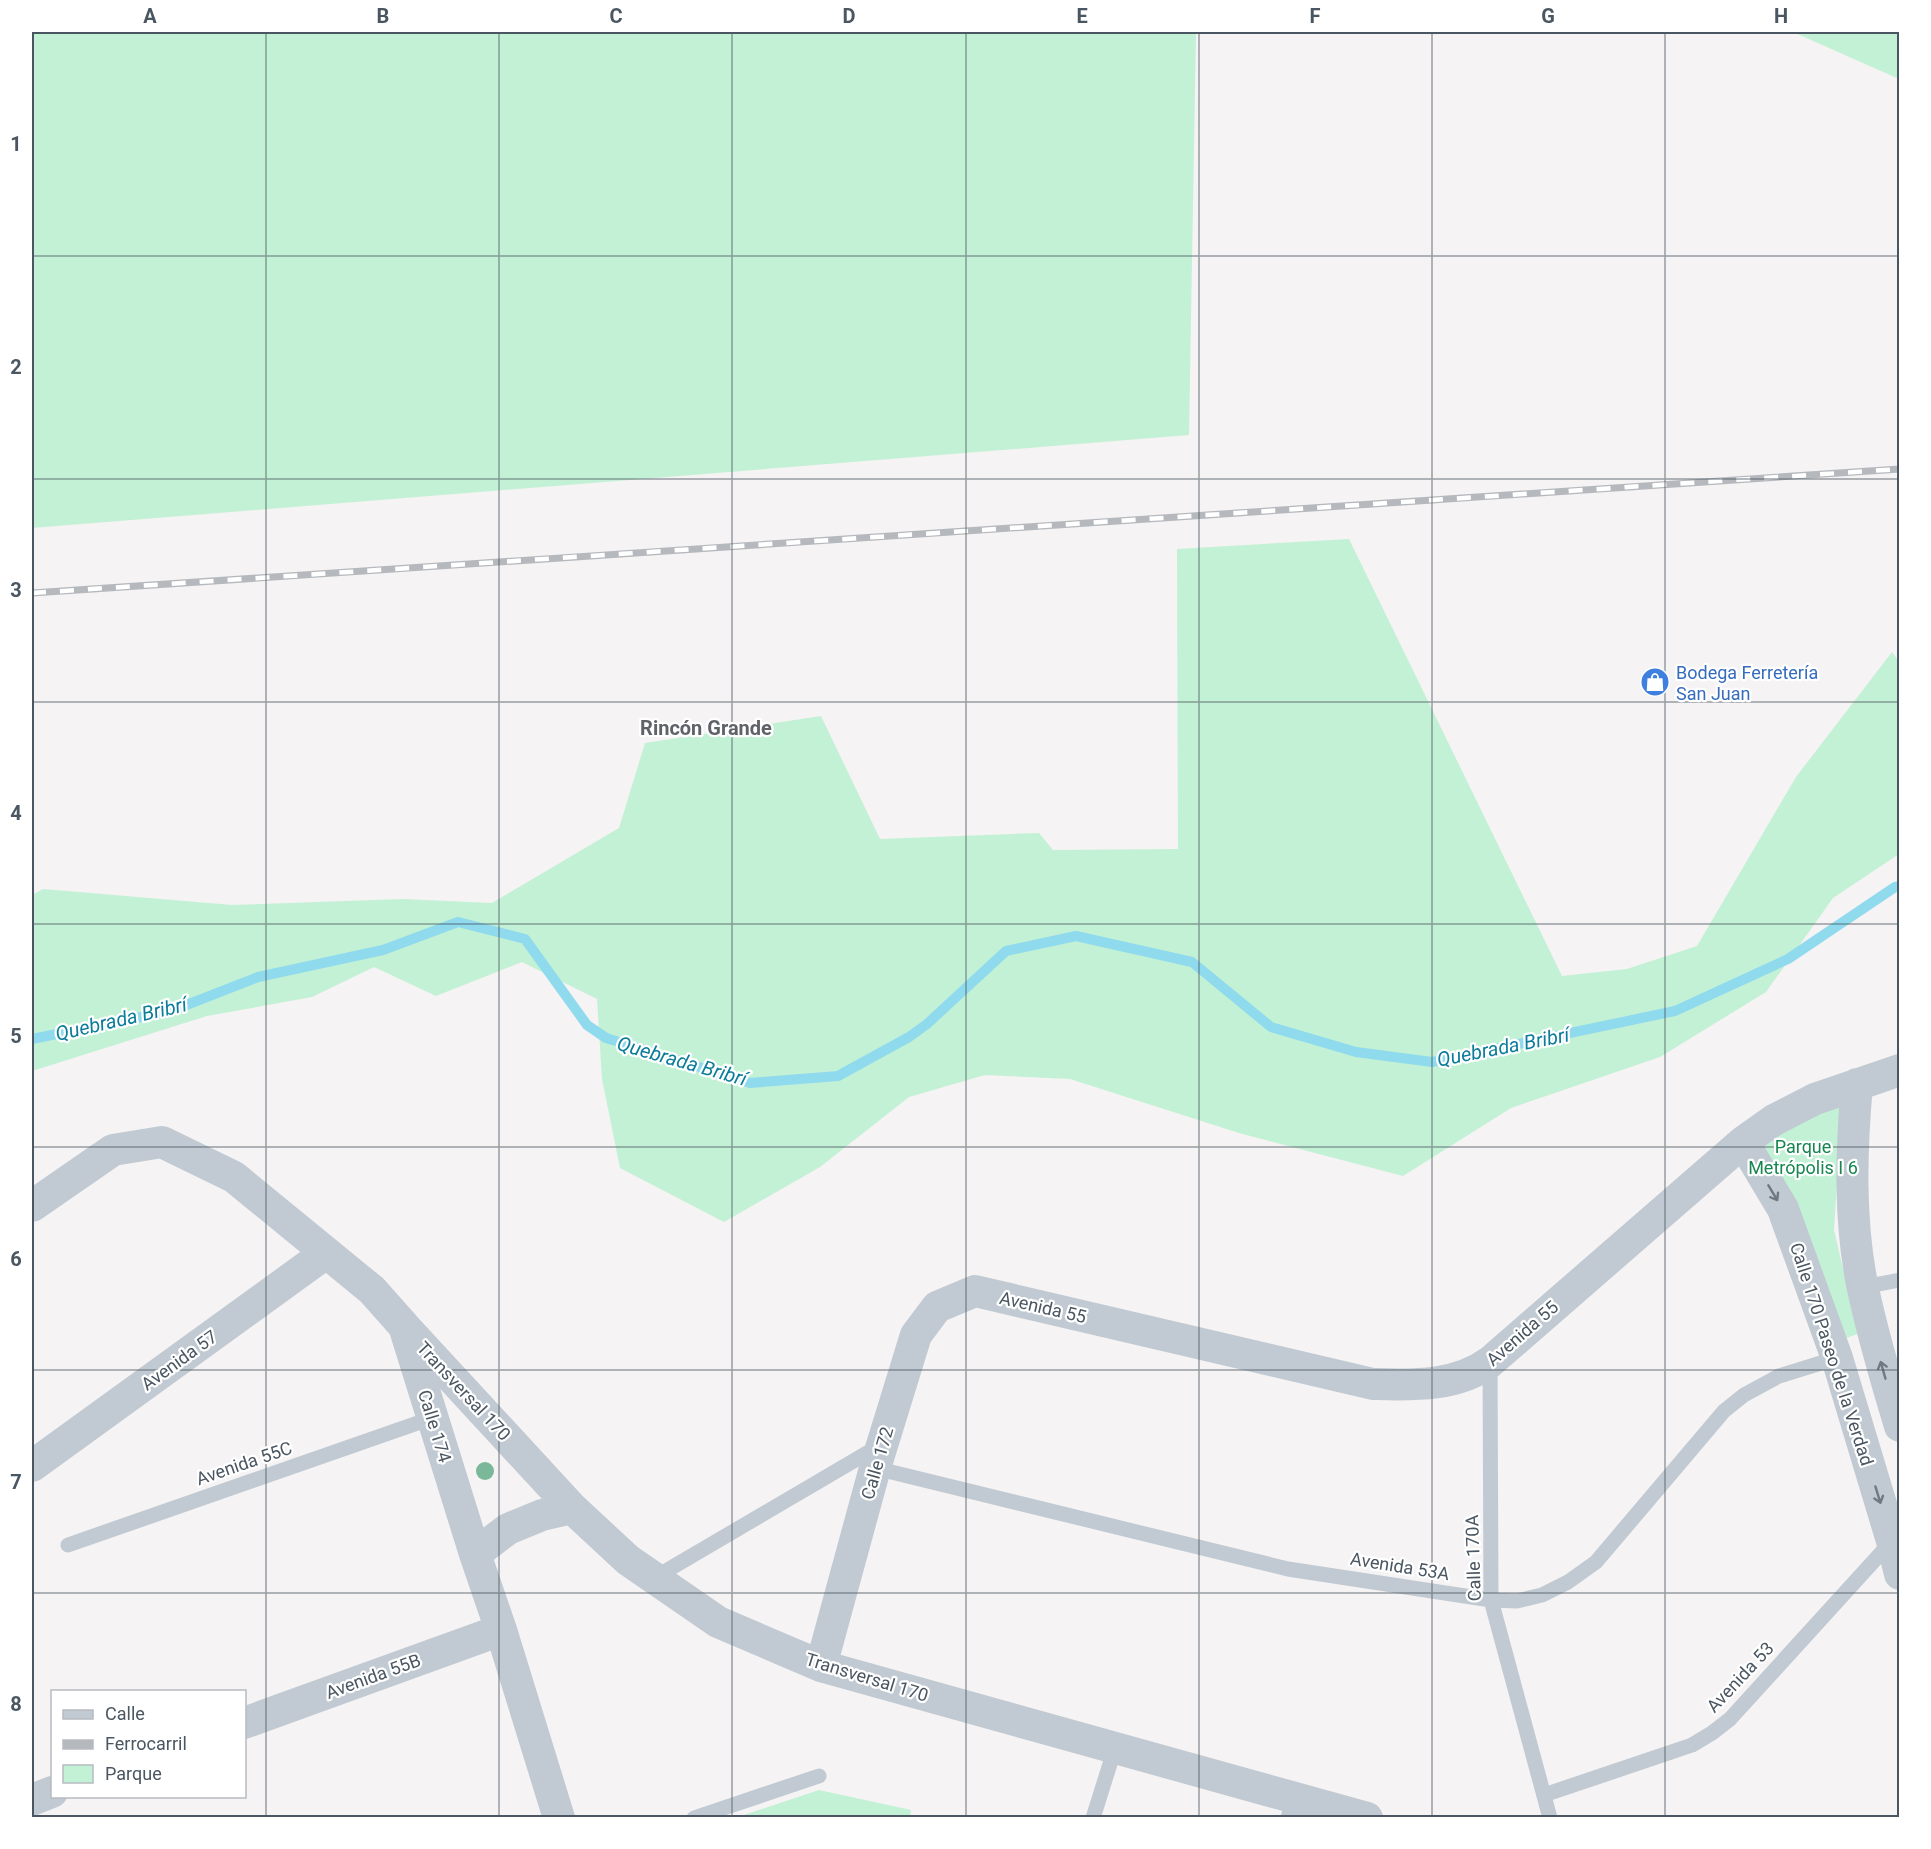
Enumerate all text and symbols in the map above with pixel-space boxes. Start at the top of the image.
text: A [143,4,157,28]
text: B [377,4,389,28]
text: C [609,4,623,28]
text: D [843,4,856,28]
text: E [1076,4,1088,28]
text: F [1310,4,1321,28]
text: G [1541,4,1555,28]
text: H [1774,4,1788,28]
text: 1 [10,132,22,156]
text: 2 [10,355,22,379]
text: 3 [10,578,22,602]
place label: Bodega Ferretería San Juan [1676,662,1818,704]
shop icon: Bodega Ferretería San Juan [1639,666,1671,698]
district label: Rincón Grande [640,716,772,740]
text: 4 [10,801,22,825]
water label: Quebrada Bribrí [53,992,191,1046]
water label: Quebrada Bribrí [1435,1022,1573,1072]
text: 5 [10,1024,22,1048]
water label: Quebrada Bribrí [614,1031,752,1092]
park label: Parque Metrópolis I 6 [1748,1136,1858,1178]
one-way arrow [1767,1184,1779,1201]
street label: Calle 170 Paseo de la Verdad [1786,1240,1878,1468]
text: 6 [10,1247,22,1271]
street label: Avenida 55 [998,1287,1088,1327]
street label: Avenida 55 [1482,1296,1562,1370]
street label: Avenida 57 [137,1326,221,1394]
street label: Transversal 170 [413,1337,515,1445]
one-way arrow [1877,1360,1888,1379]
street label: Calle 174 [414,1387,456,1465]
street label: Calle 172 [857,1424,897,1502]
street label: Avenida 55C [193,1437,295,1489]
text: 7 [10,1470,22,1494]
one-way arrow [1873,1485,1884,1504]
street label: Calle 170A [1461,1514,1485,1602]
street label: Avenida 53A [1349,1548,1451,1584]
street label: Avenida 53 [1702,1638,1778,1716]
street label: Transversal 170 [803,1648,931,1706]
street label: Avenida 55B [323,1649,423,1703]
legend [51,1690,246,1798]
text: 8 [10,1692,22,1716]
text: Calle [105,1703,145,1724]
text: Ferrocarril [105,1733,187,1754]
text: Parque [105,1763,162,1784]

